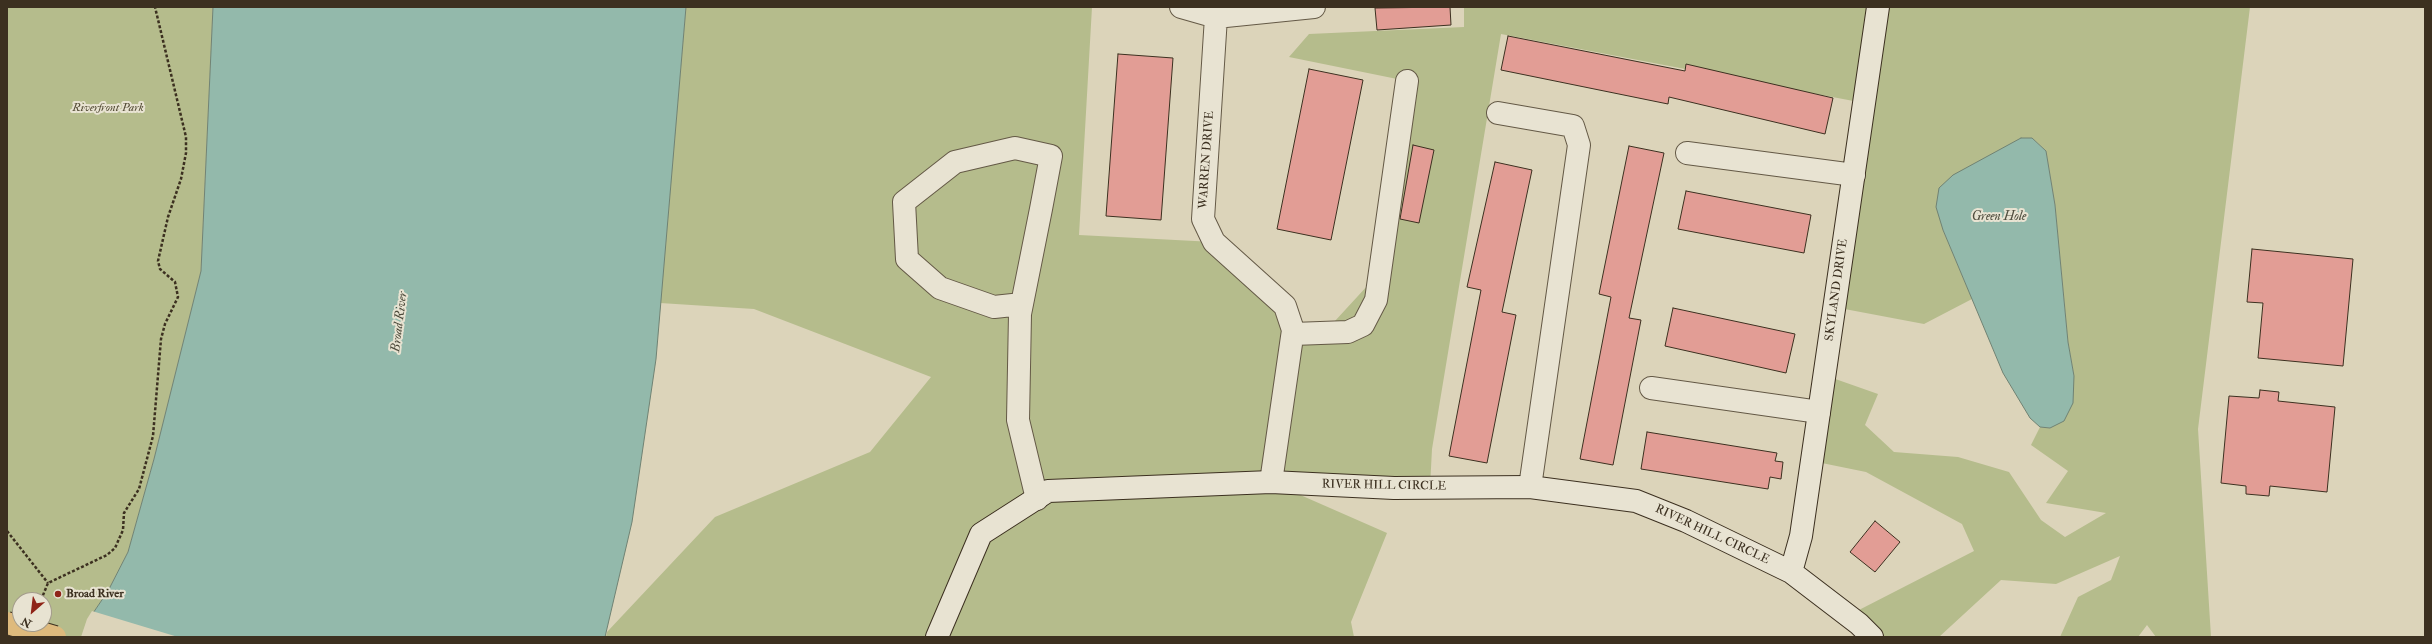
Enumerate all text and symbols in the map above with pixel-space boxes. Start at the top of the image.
park label: Riverfront Park [72,101,144,115]
street label: WARREN DRIVE [1196,110,1218,210]
water label: Green Hole [1972,209,2026,225]
street label: SKYLAND DRIVE [1823,238,1851,342]
water label: Broad River [389,291,411,353]
street label: RIVER HILL CIRCLE [1322,478,1446,494]
street label: RIVER HILL CIRCLE [1653,502,1771,568]
place label: Broad River [66,587,124,601]
marker: Broad River [53,589,63,599]
north arrow [12,592,52,632]
text: N [19,614,34,630]

